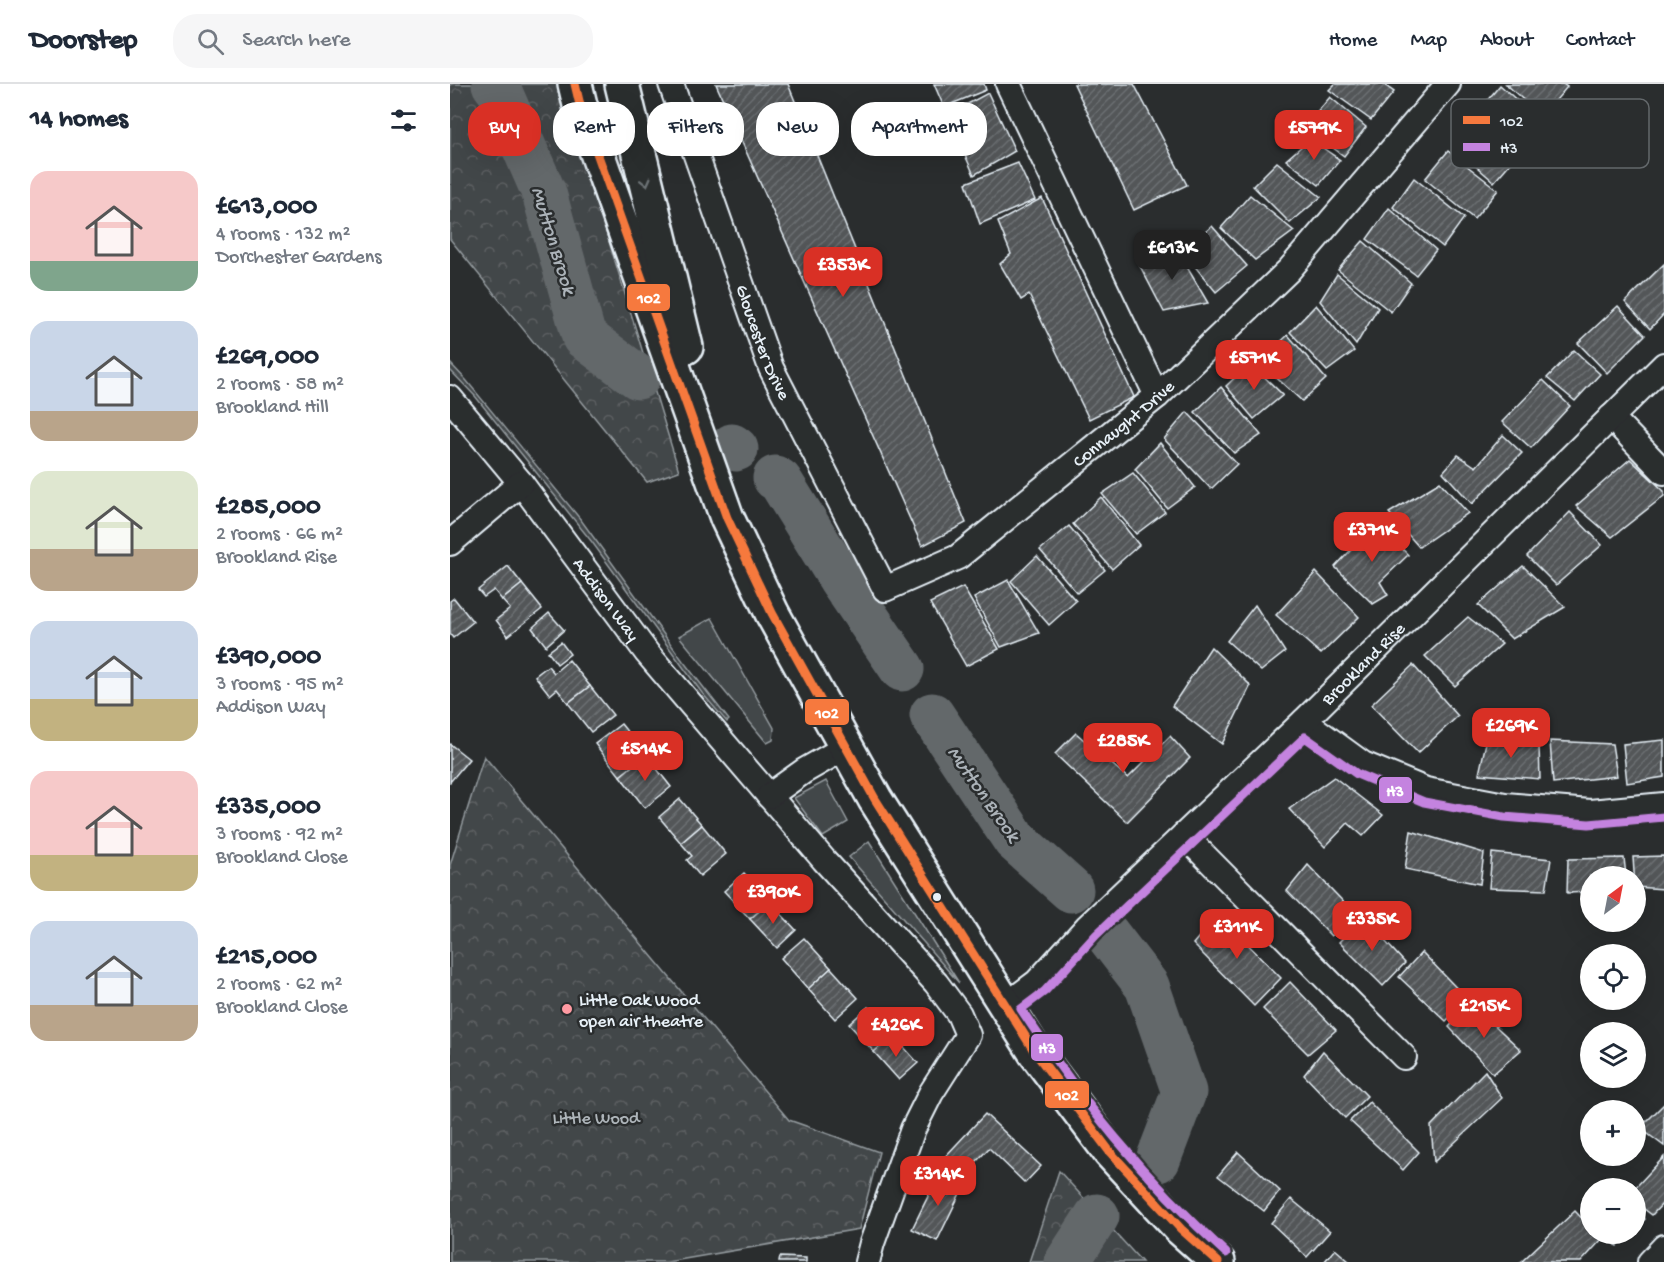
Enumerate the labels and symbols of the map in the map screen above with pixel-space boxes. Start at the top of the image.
legend [1451,99,1649,168]
pin: £579K [1272,110,1356,161]
text: 102 [1499,114,1524,133]
text: H3 [1500,141,1517,160]
one-way arrow [638,176,651,186]
water label: Mutton Brook [524,184,580,300]
pin: £613K [1130,230,1214,281]
pin: £353K [801,247,885,298]
street label: Gloucester Drive [730,282,794,405]
line badge: 102 [626,283,671,312]
text: 102 [636,291,661,310]
pin: £571K [1212,340,1296,391]
street label: Connaught Drive [1069,376,1180,473]
pin: £371K [1330,512,1414,563]
street label: Addison Way [567,555,643,646]
street label: Brookland Rise [1318,619,1411,711]
line badge: 102 [804,698,850,726]
text: 102 [814,706,839,725]
pin: £269K [1469,708,1553,759]
pin: £285K [1081,723,1165,774]
pin: £514K [603,731,687,782]
water label: Mutton Brook [941,743,1025,849]
line badge: H3 [1378,776,1413,804]
text: H3 [1386,784,1404,803]
north arrow [1580,866,1646,932]
pin: £390K [731,874,815,925]
unlabelled marker [931,891,943,903]
pin: £335K [1330,901,1414,952]
pin: £311K [1195,909,1279,960]
pin: £215K [1442,988,1526,1039]
place label: Little Oak Wood open air theatre [579,991,704,1033]
marker: Little Oak Wood open air theatre [560,1002,574,1016]
pin: £426K [854,1007,938,1058]
line badge: H3 [1030,1033,1064,1062]
text: H3 [1038,1041,1056,1060]
line badge: 102 [1044,1080,1090,1109]
text: 102 [1054,1088,1079,1107]
park label: Little Wood [552,1109,641,1130]
pin: £314K [896,1156,980,1207]

